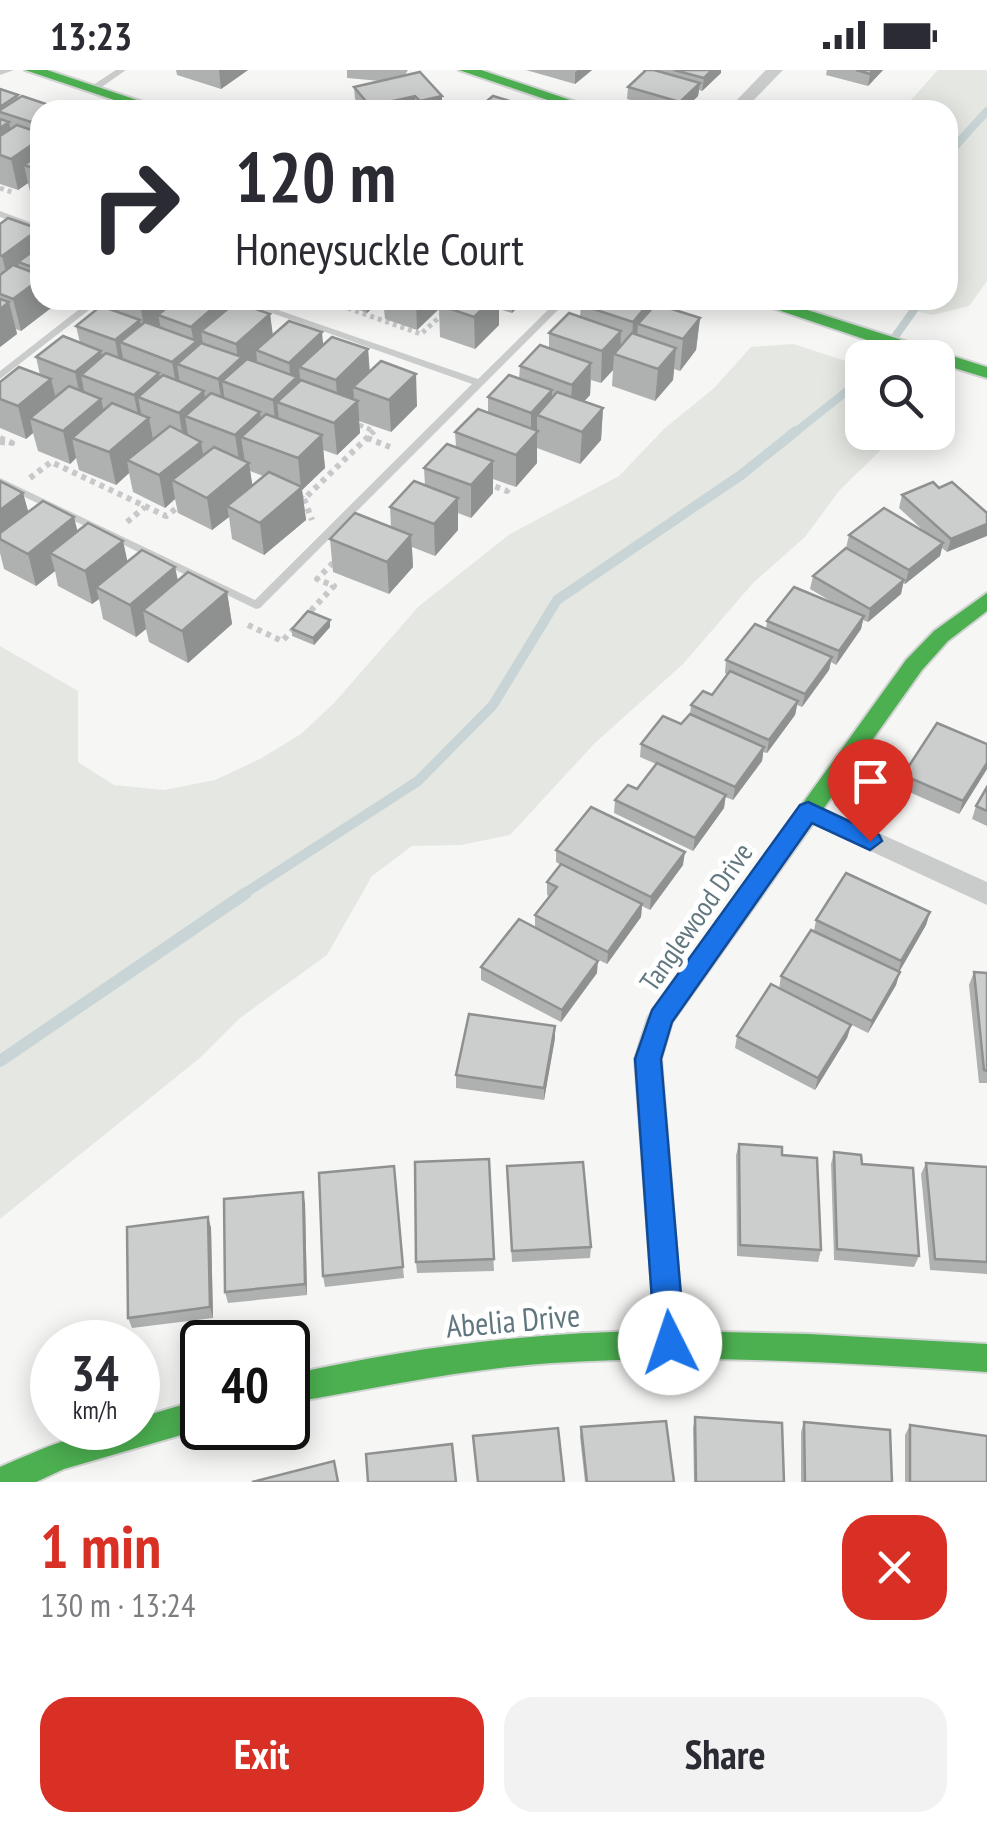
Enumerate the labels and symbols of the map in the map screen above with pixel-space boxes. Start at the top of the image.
pin [828,739,913,842]
street label: Tanglewood Drive [631,835,760,998]
position arrow [618,1291,722,1395]
street label: Abelia Drive [444,1293,582,1347]
speed limit sign: 40 [180,1320,310,1450]

